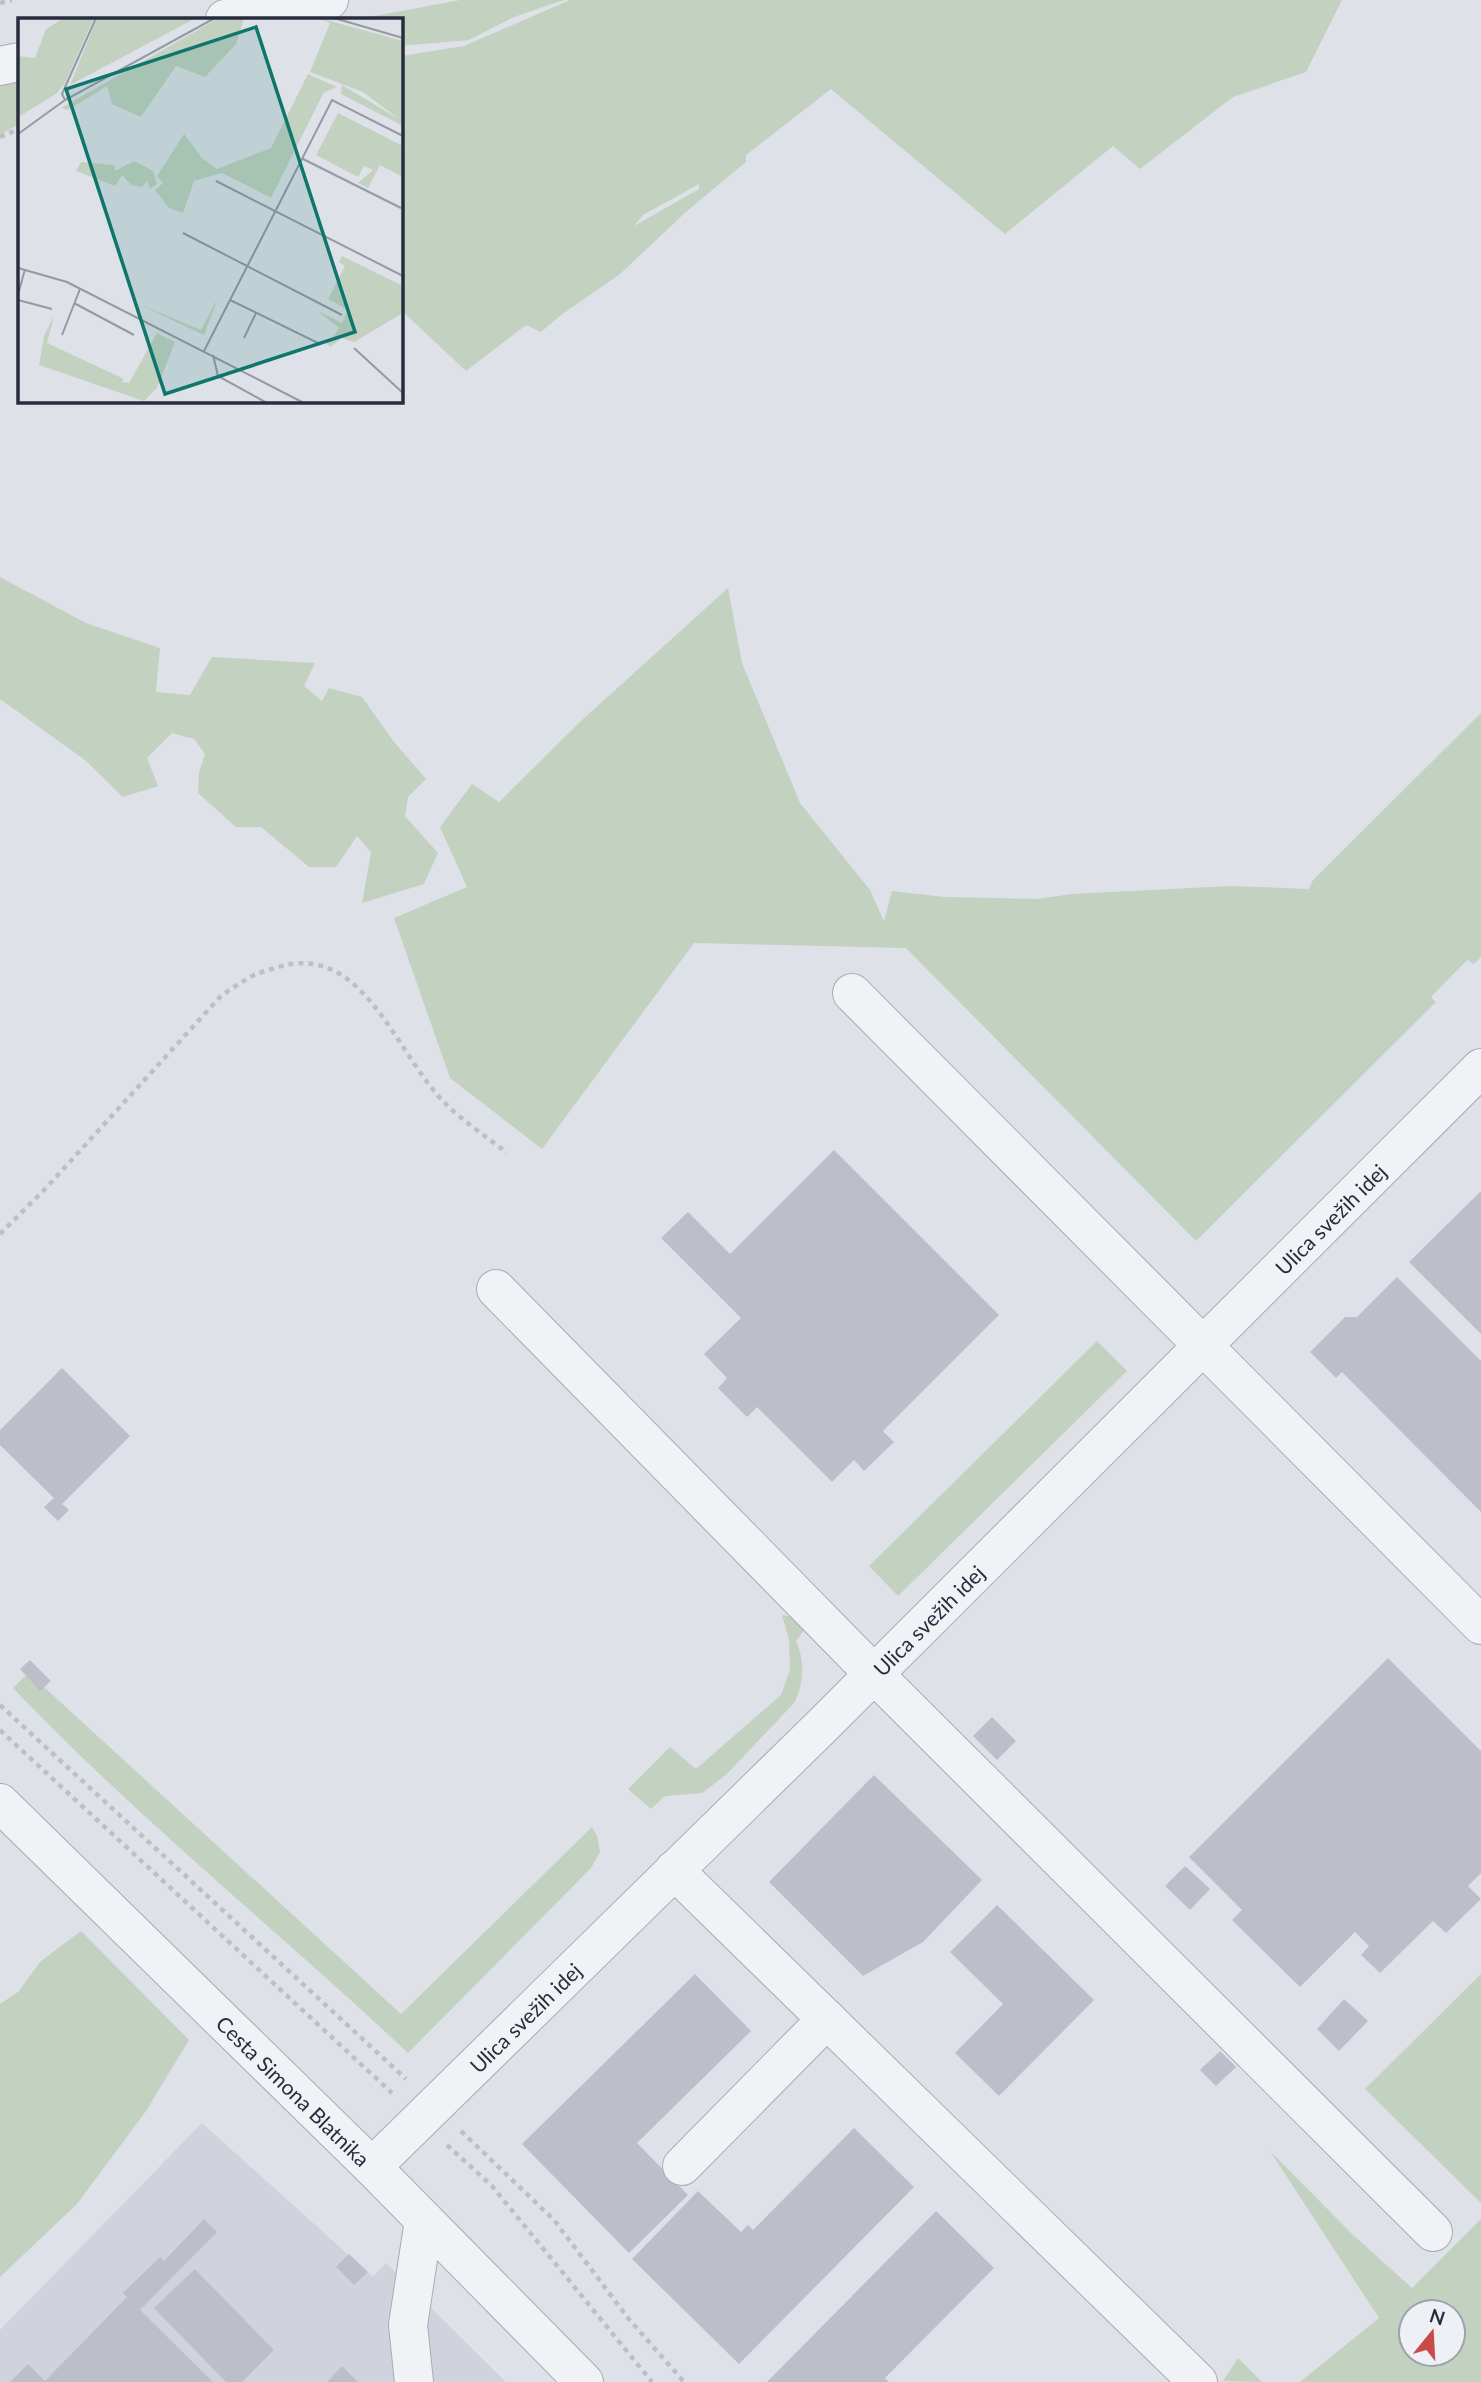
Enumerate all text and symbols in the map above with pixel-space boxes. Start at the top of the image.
inset map [18,18,402,402]
street label: Ulica svežih idej [1269,1158,1391,1279]
street label: Ulica svežih idej [867,1560,989,1681]
street label: Ulica svežih idej [464,1957,586,2077]
street label: Cesta Simona Blatnika [212,2010,376,2171]
north arrow [1397,2298,1467,2368]
text: N [1427,2303,1448,2330]

